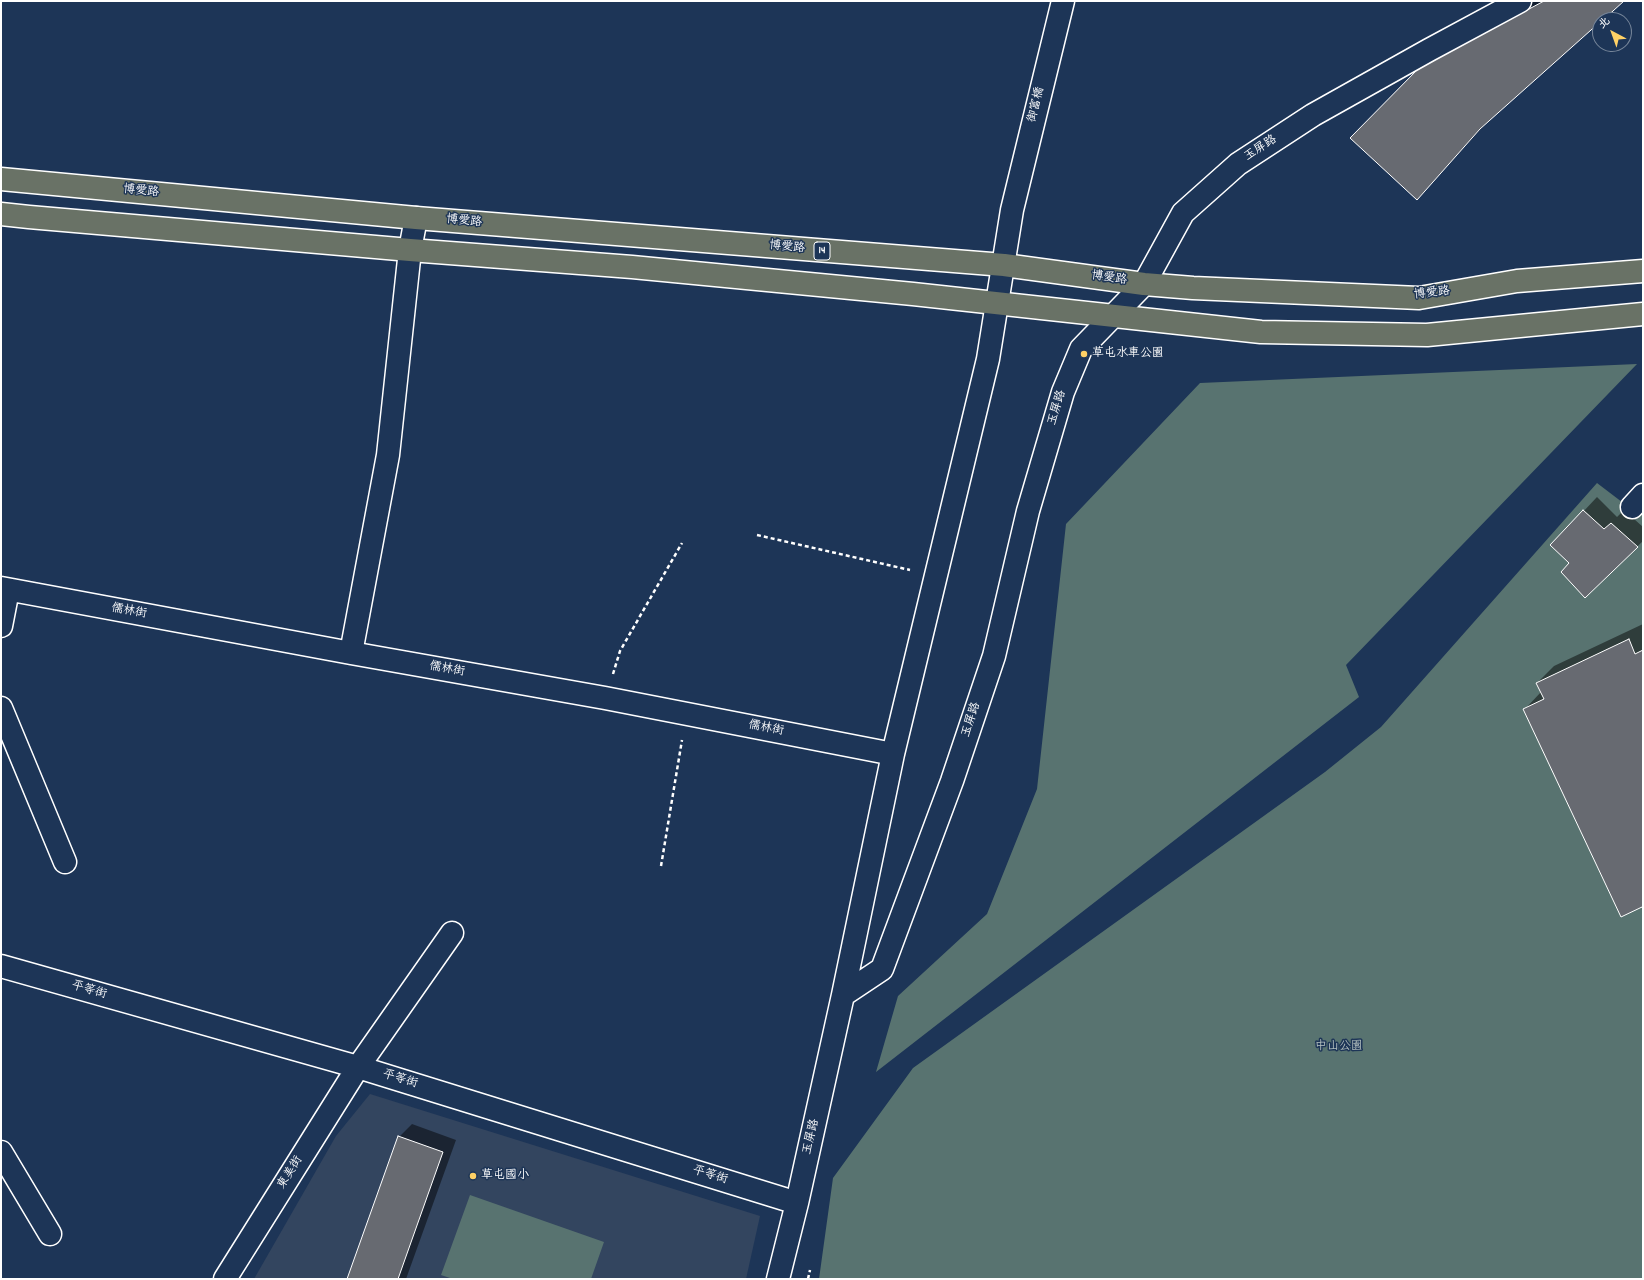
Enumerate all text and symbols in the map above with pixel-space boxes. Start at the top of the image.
north arrow [1592,12,1632,52]
text: 北 [1595,14,1614,33]
street label: 御富橋 [1026,86,1048,124]
street label: 玉屏路 [1242,133,1280,165]
street label: 博愛路 [122,183,160,201]
street label: 博愛路 [445,213,483,231]
street label: 博愛路 [768,239,806,257]
road number: 14 [814,242,830,260]
street label: 博愛路 [1090,269,1128,289]
street label: 博愛路 [1413,285,1451,303]
place label: 草屯水車公園 [1092,347,1164,361]
marker: 草屯水車公園 [1079,349,1089,359]
street label: 玉屏路 [1046,389,1070,427]
street label: 儒林街 [110,602,148,622]
street label: 儒林街 [428,660,466,680]
street label: 玉屏路 [960,701,984,739]
street label: 儒林街 [747,718,785,740]
street label: 平等街 [70,979,108,1003]
park label: 中山公園 [1315,1040,1363,1054]
street label: 平等街 [381,1068,419,1092]
street label: 玉屏路 [801,1118,823,1156]
street label: 東美街 [275,1154,307,1192]
street label: 平等街 [691,1164,729,1188]
place label: 草屯國小 [481,1169,529,1183]
marker: 草屯國小 [468,1171,478,1181]

